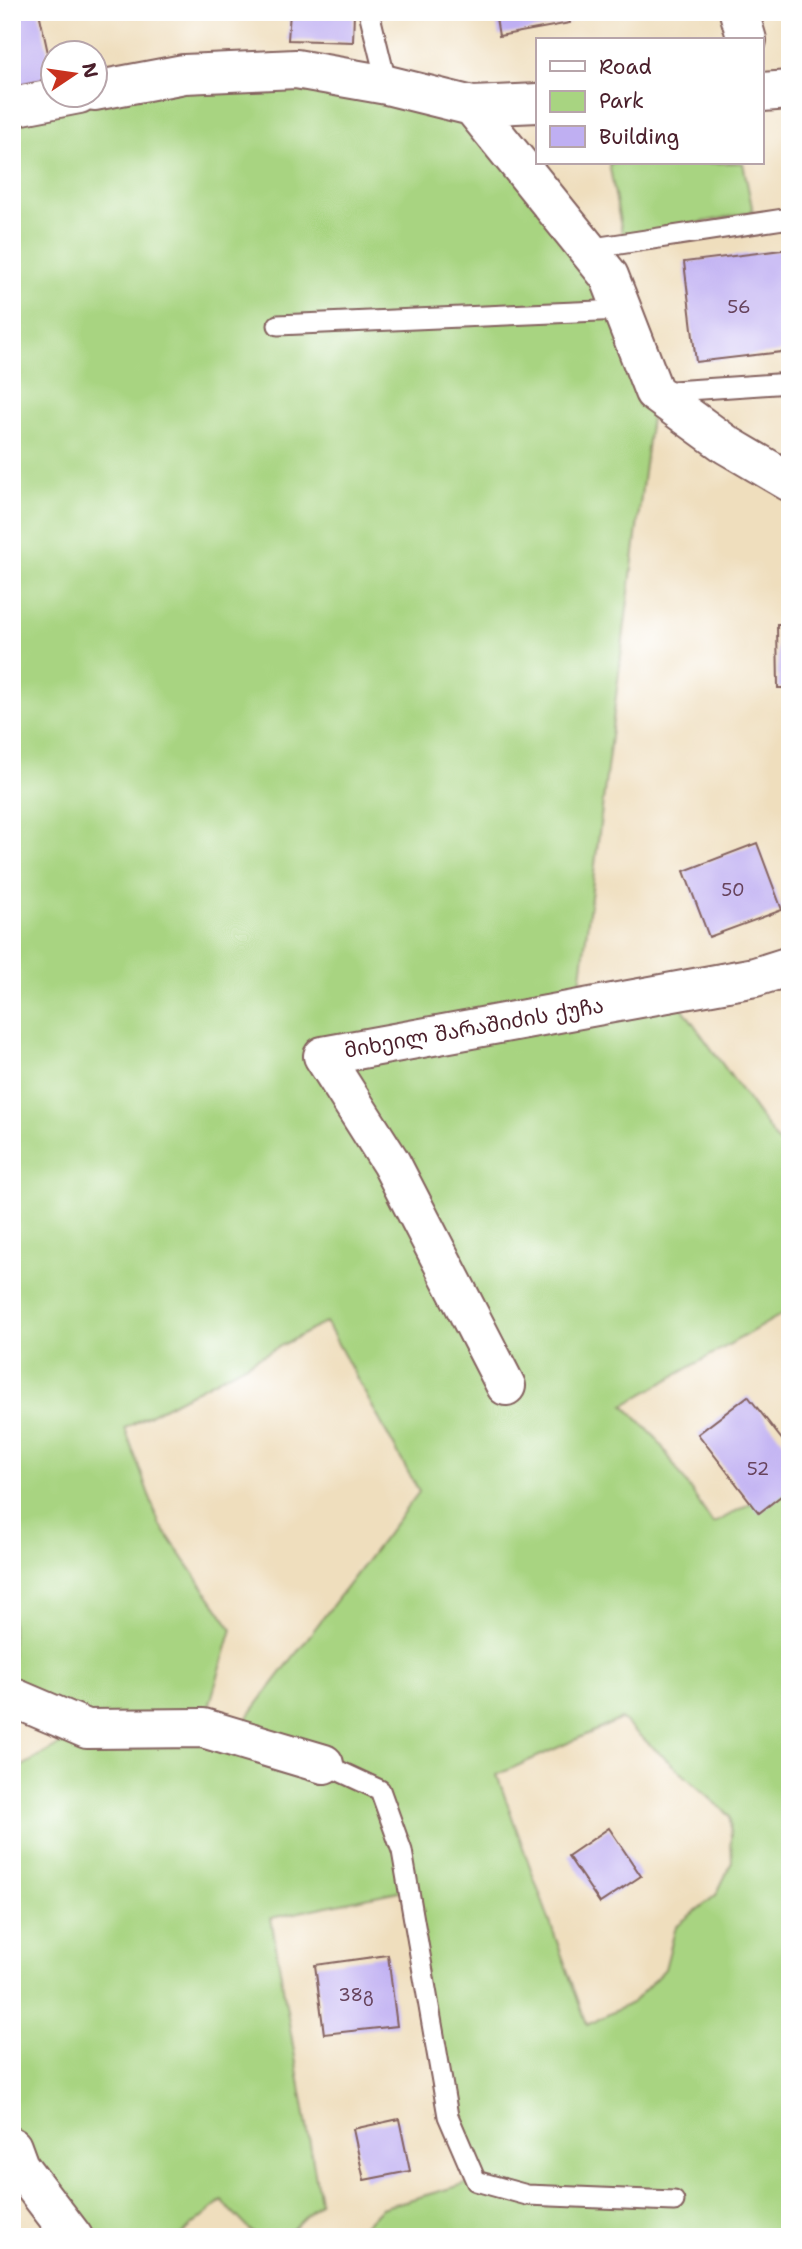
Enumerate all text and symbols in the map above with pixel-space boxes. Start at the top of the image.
north arrow [38,38,108,108]
legend [536,38,764,164]
text: Road [599,53,652,81]
text: N [76,60,104,80]
text: Park [599,87,644,115]
text: Building [599,123,679,151]
house number: 56 [727,295,751,319]
house number: 50 [721,878,745,902]
street label: მიხეილ შარაშიძის ქუჩა [342,991,606,1065]
house number: 52 [747,1457,769,1481]
house number: 38გ [338,1983,374,2007]

